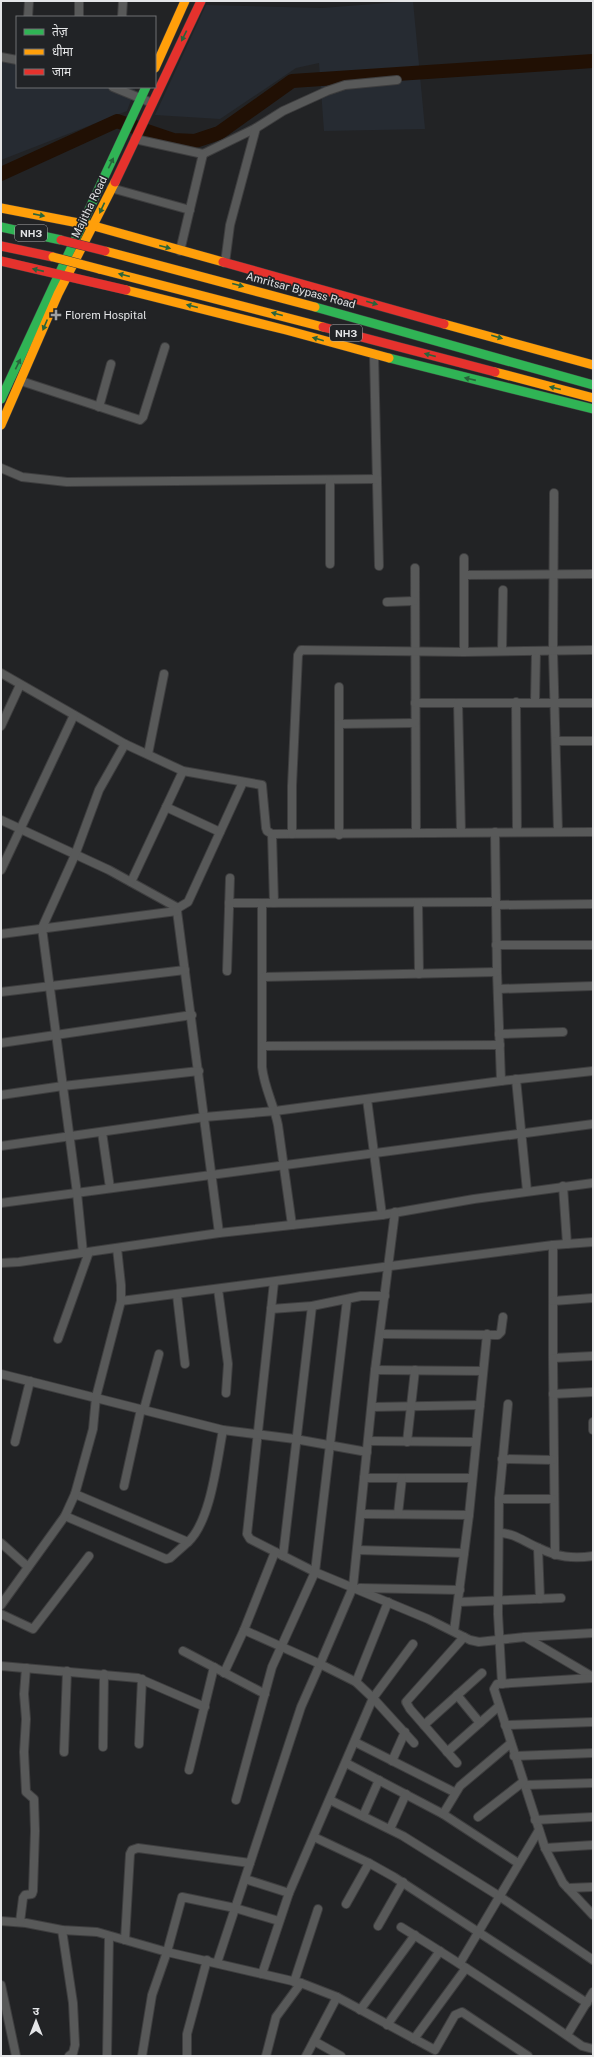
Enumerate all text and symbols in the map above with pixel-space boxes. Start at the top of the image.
legend [16,16,156,88]
text: तेज़ [52,24,69,39]
one-way arrow [181,30,187,42]
text: धीमा [52,44,74,59]
text: जाम [52,65,72,79]
one-way arrow [108,158,114,169]
street label: Majitha Road [69,174,109,240]
one-way arrow [99,202,105,214]
one-way arrow [33,213,45,219]
road number: NH3 [15,225,47,241]
one-way arrow [159,244,172,250]
one-way arrow [32,267,44,273]
street label: Amritsar Bypass Road [245,270,357,310]
one-way arrow [118,272,130,278]
one-way arrow [232,282,244,288]
one-way arrow [365,301,378,307]
one-way arrow [186,303,198,309]
marker: Florem Hospital [50,309,62,321]
place label: Florem Hospital [65,309,146,321]
one-way arrow [271,311,283,317]
one-way arrow [42,319,48,331]
road number: NH3 [330,325,362,341]
one-way arrow [492,334,504,340]
one-way arrow [311,336,323,342]
one-way arrow [423,352,435,358]
one-way arrow [15,358,21,370]
one-way arrow [464,376,476,382]
one-way arrow [549,385,561,391]
north arrow [16,2001,56,2041]
text: उ [33,2005,40,2017]

